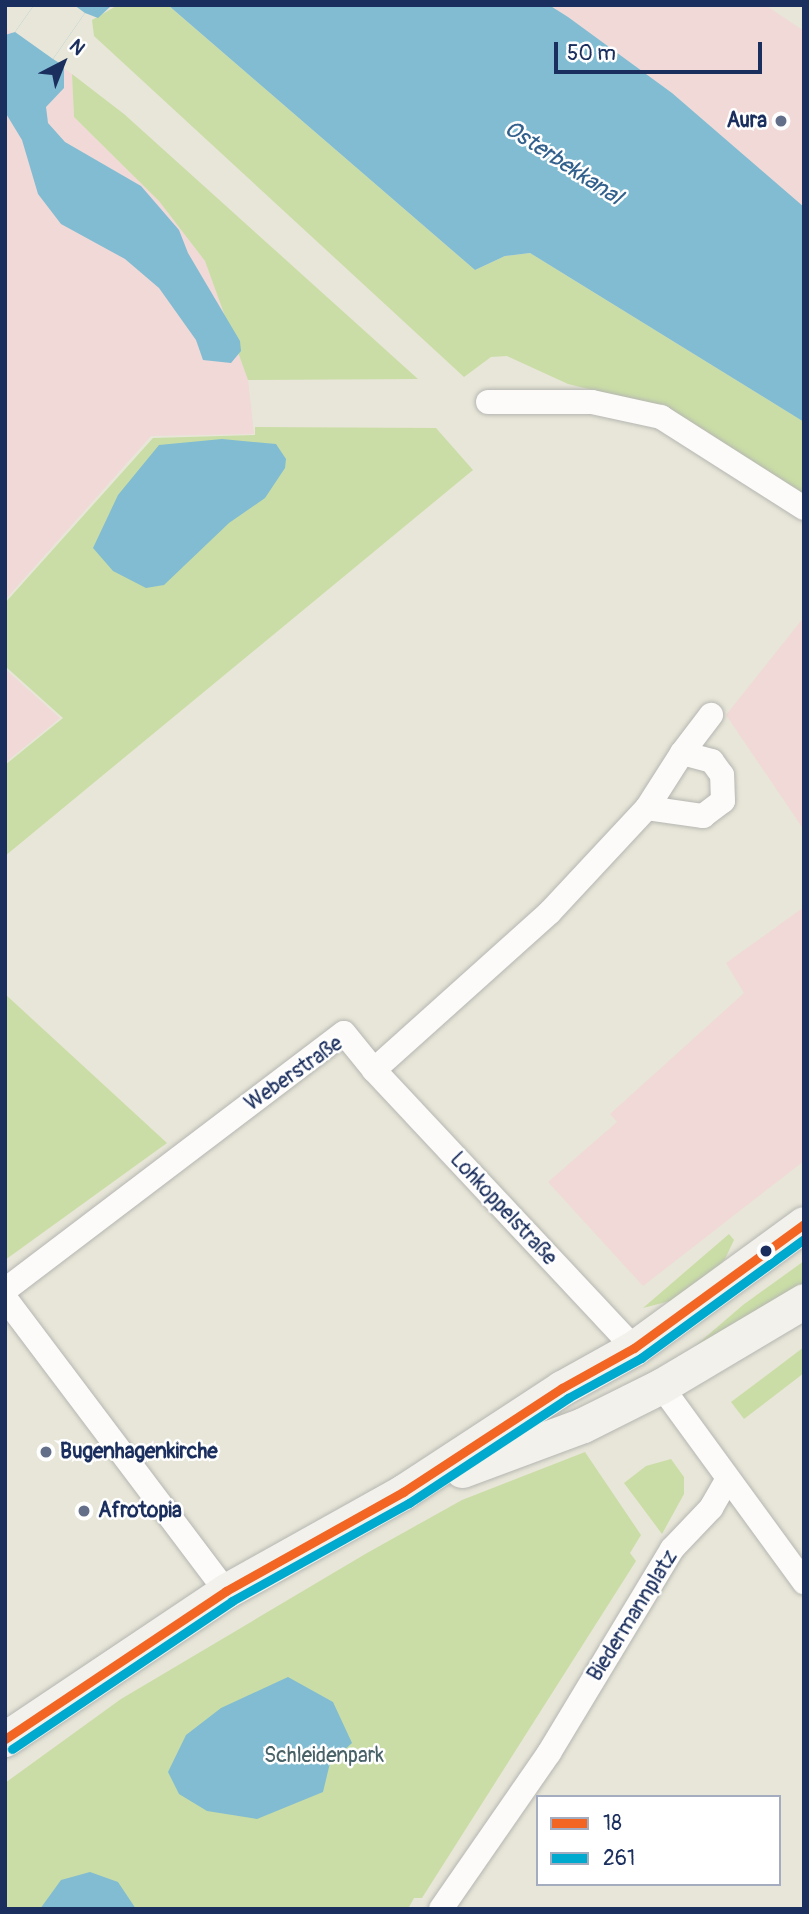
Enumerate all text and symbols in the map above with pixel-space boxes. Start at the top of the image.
north arrow [28,28,98,98]
scale bar [557,28,765,72]
text: N [64,34,90,61]
text: 50 m [567,40,616,67]
place label: Aura [726,108,767,134]
marker: Aura [773,113,789,129]
water label: Osterbekkanal [499,115,627,211]
street label: Weberstraße [240,1031,348,1117]
street label: Lohkoppelstraße [444,1147,562,1271]
unlabelled marker [759,1244,773,1258]
place label: Bugenhagenkirche [60,1439,218,1465]
marker: Bugenhagenkirche [38,1444,54,1460]
place label: Afrotopia [98,1498,182,1524]
marker: Afrotopia [76,1503,92,1519]
street label: Biedermannplatz [583,1546,683,1686]
park label: Schleidenpark [264,1743,384,1769]
legend [536,1795,781,1886]
text: 18 [603,1810,622,1837]
text: 261 [603,1845,635,1872]

